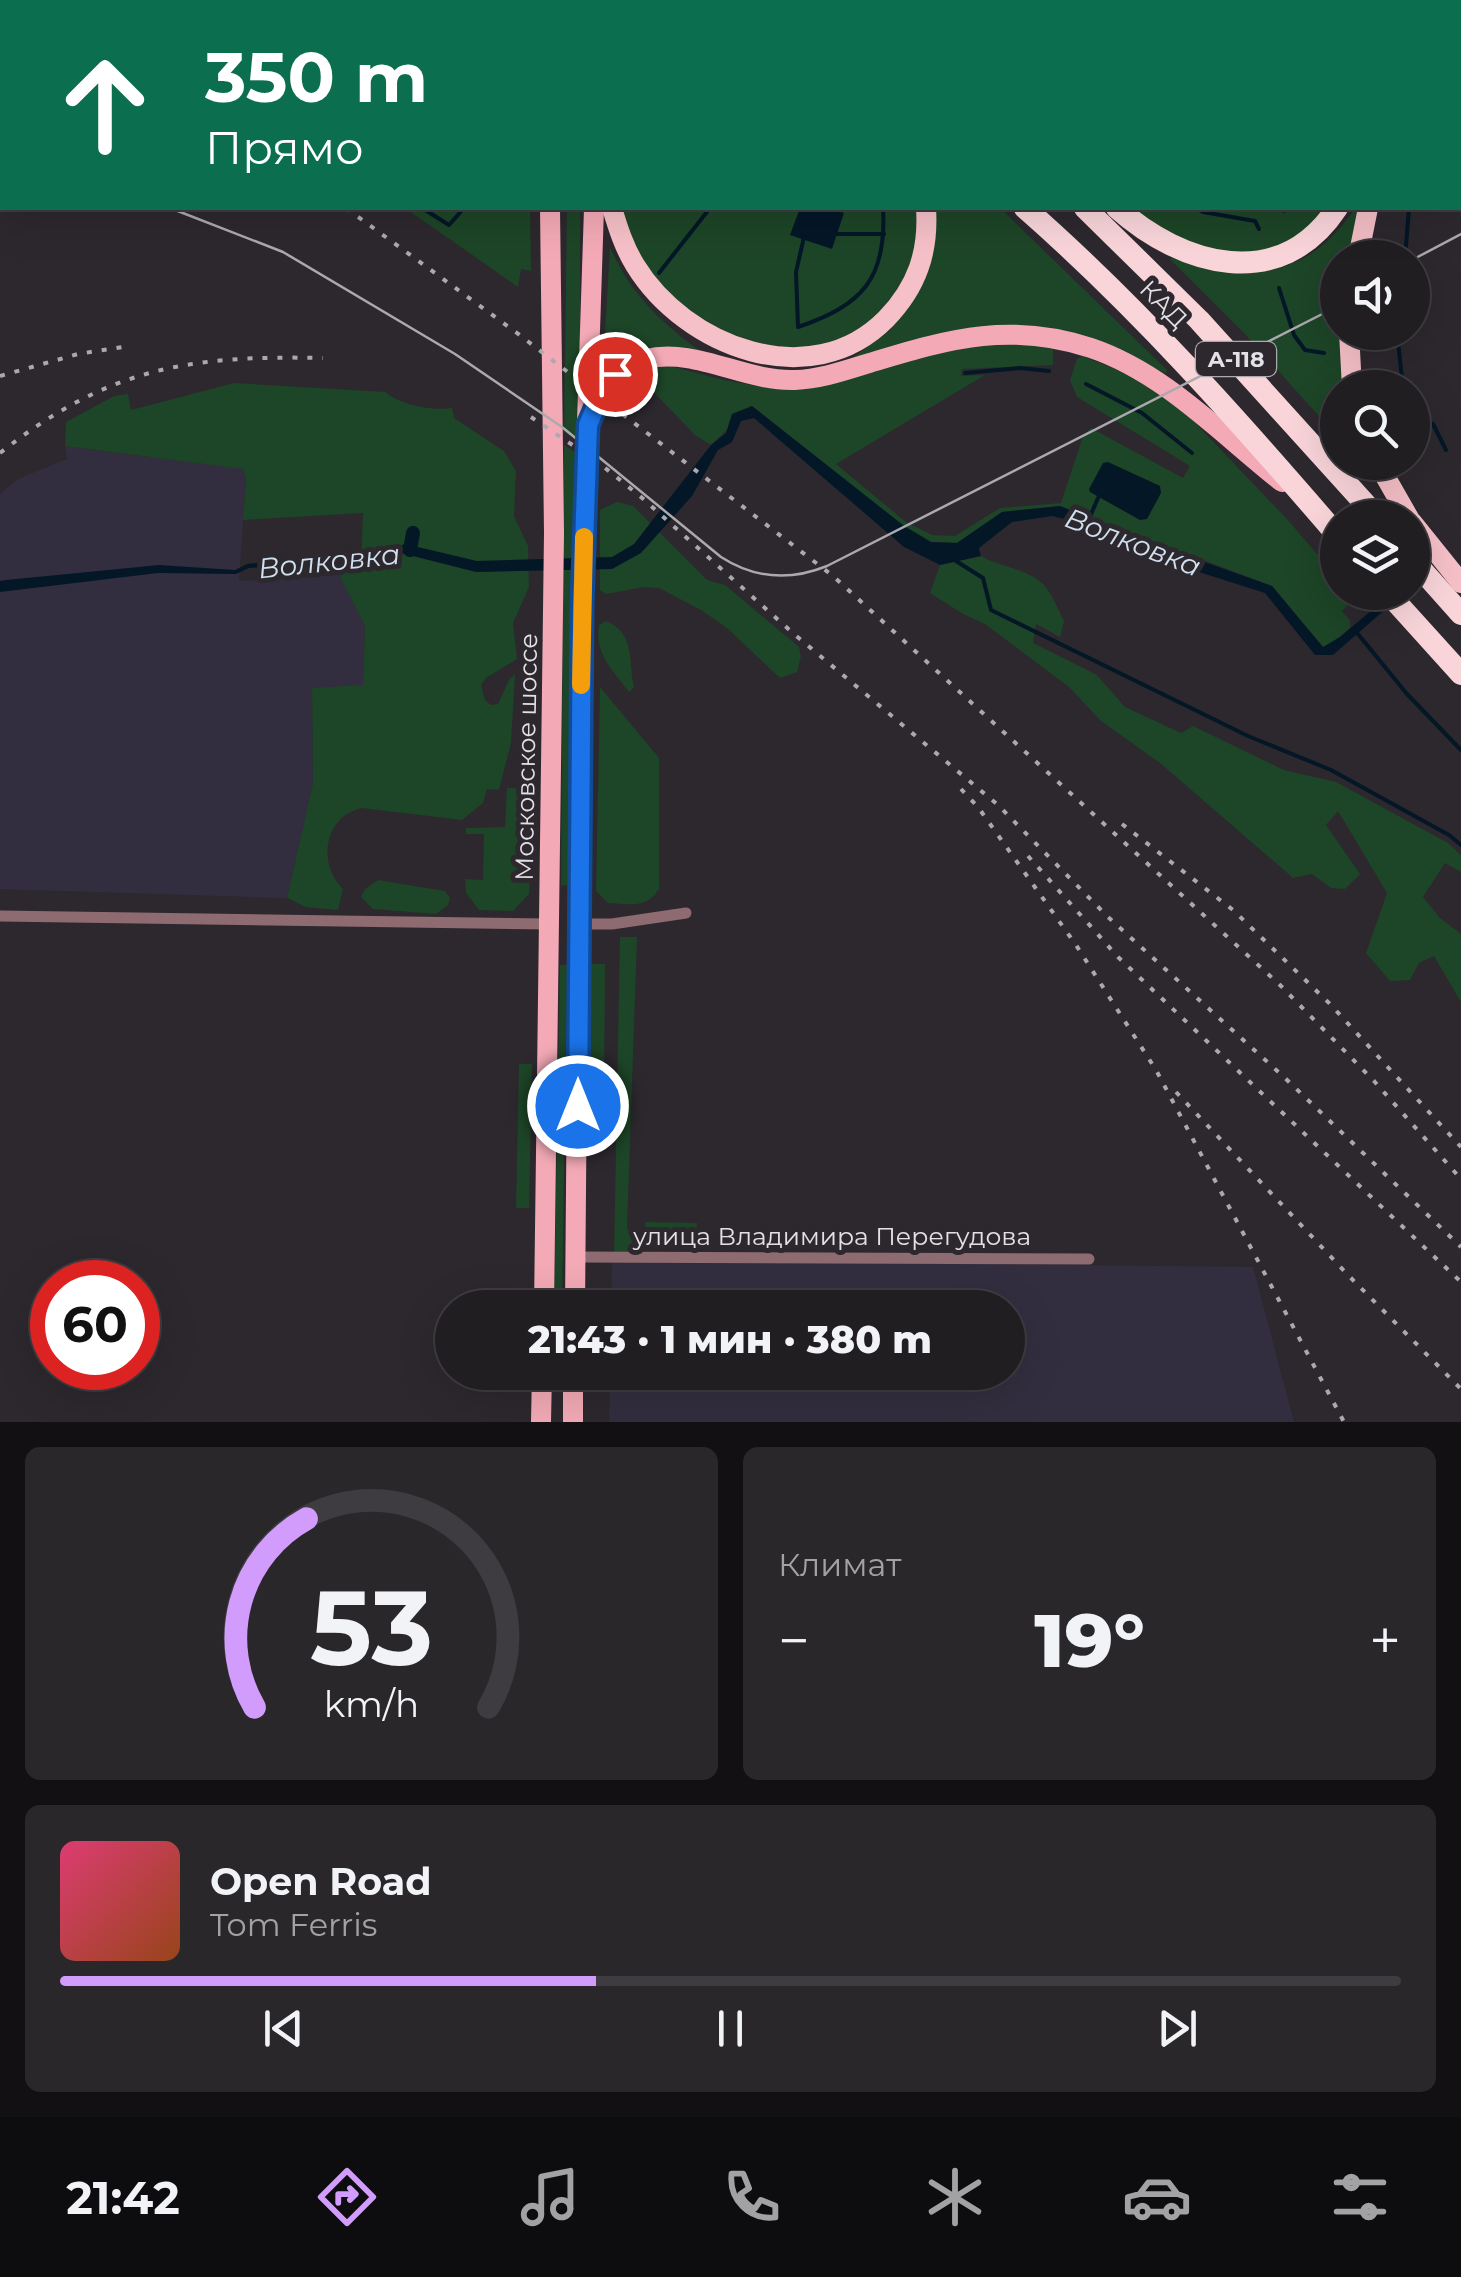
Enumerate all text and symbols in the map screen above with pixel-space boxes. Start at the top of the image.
text: 350 m [205,34,428,120]
icon: ahead [40,40,170,170]
text: Прямо [205,120,364,175]
map controls [1320,240,1430,610]
button: sound [1320,240,1430,350]
street label: КАД [1134,274,1194,334]
pin [573,332,658,417]
road number: А-118 [1196,342,1276,376]
icon: arrive [588,347,643,402]
button: search [1320,370,1430,480]
button: layers [1320,500,1430,610]
water label: Волковка [1060,501,1206,583]
water label: Волковка [256,537,402,585]
street label: Московское шоссе [509,633,543,881]
position arrow [526,1054,630,1158]
street label: улица Владимира Перегудова [632,1221,1031,1251]
speed limit sign: 60 [30,1260,160,1390]
text: 21:43 · 1 мин · 380 m [528,1316,932,1363]
text: Климат [778,1545,901,1584]
text: 53 [310,1564,433,1691]
text: 19° [1034,1594,1145,1686]
text: − [778,1607,810,1674]
text: + [1369,1607,1401,1674]
text: km/h [324,1682,419,1726]
text: Open Road [210,1858,432,1905]
text: Tom Ferris [210,1905,377,1944]
icon: previous [256,2001,311,2056]
icon: pause [703,2001,758,2056]
icon: next [1150,2001,1205,2056]
icon: directions [312,2162,382,2232]
icon: music [515,2162,585,2232]
icon: phone [717,2162,787,2232]
icon: climate [920,2162,990,2232]
icon: car [1122,2162,1192,2232]
icon: filters [1325,2162,1395,2232]
text: 21:42 [66,2170,180,2225]

